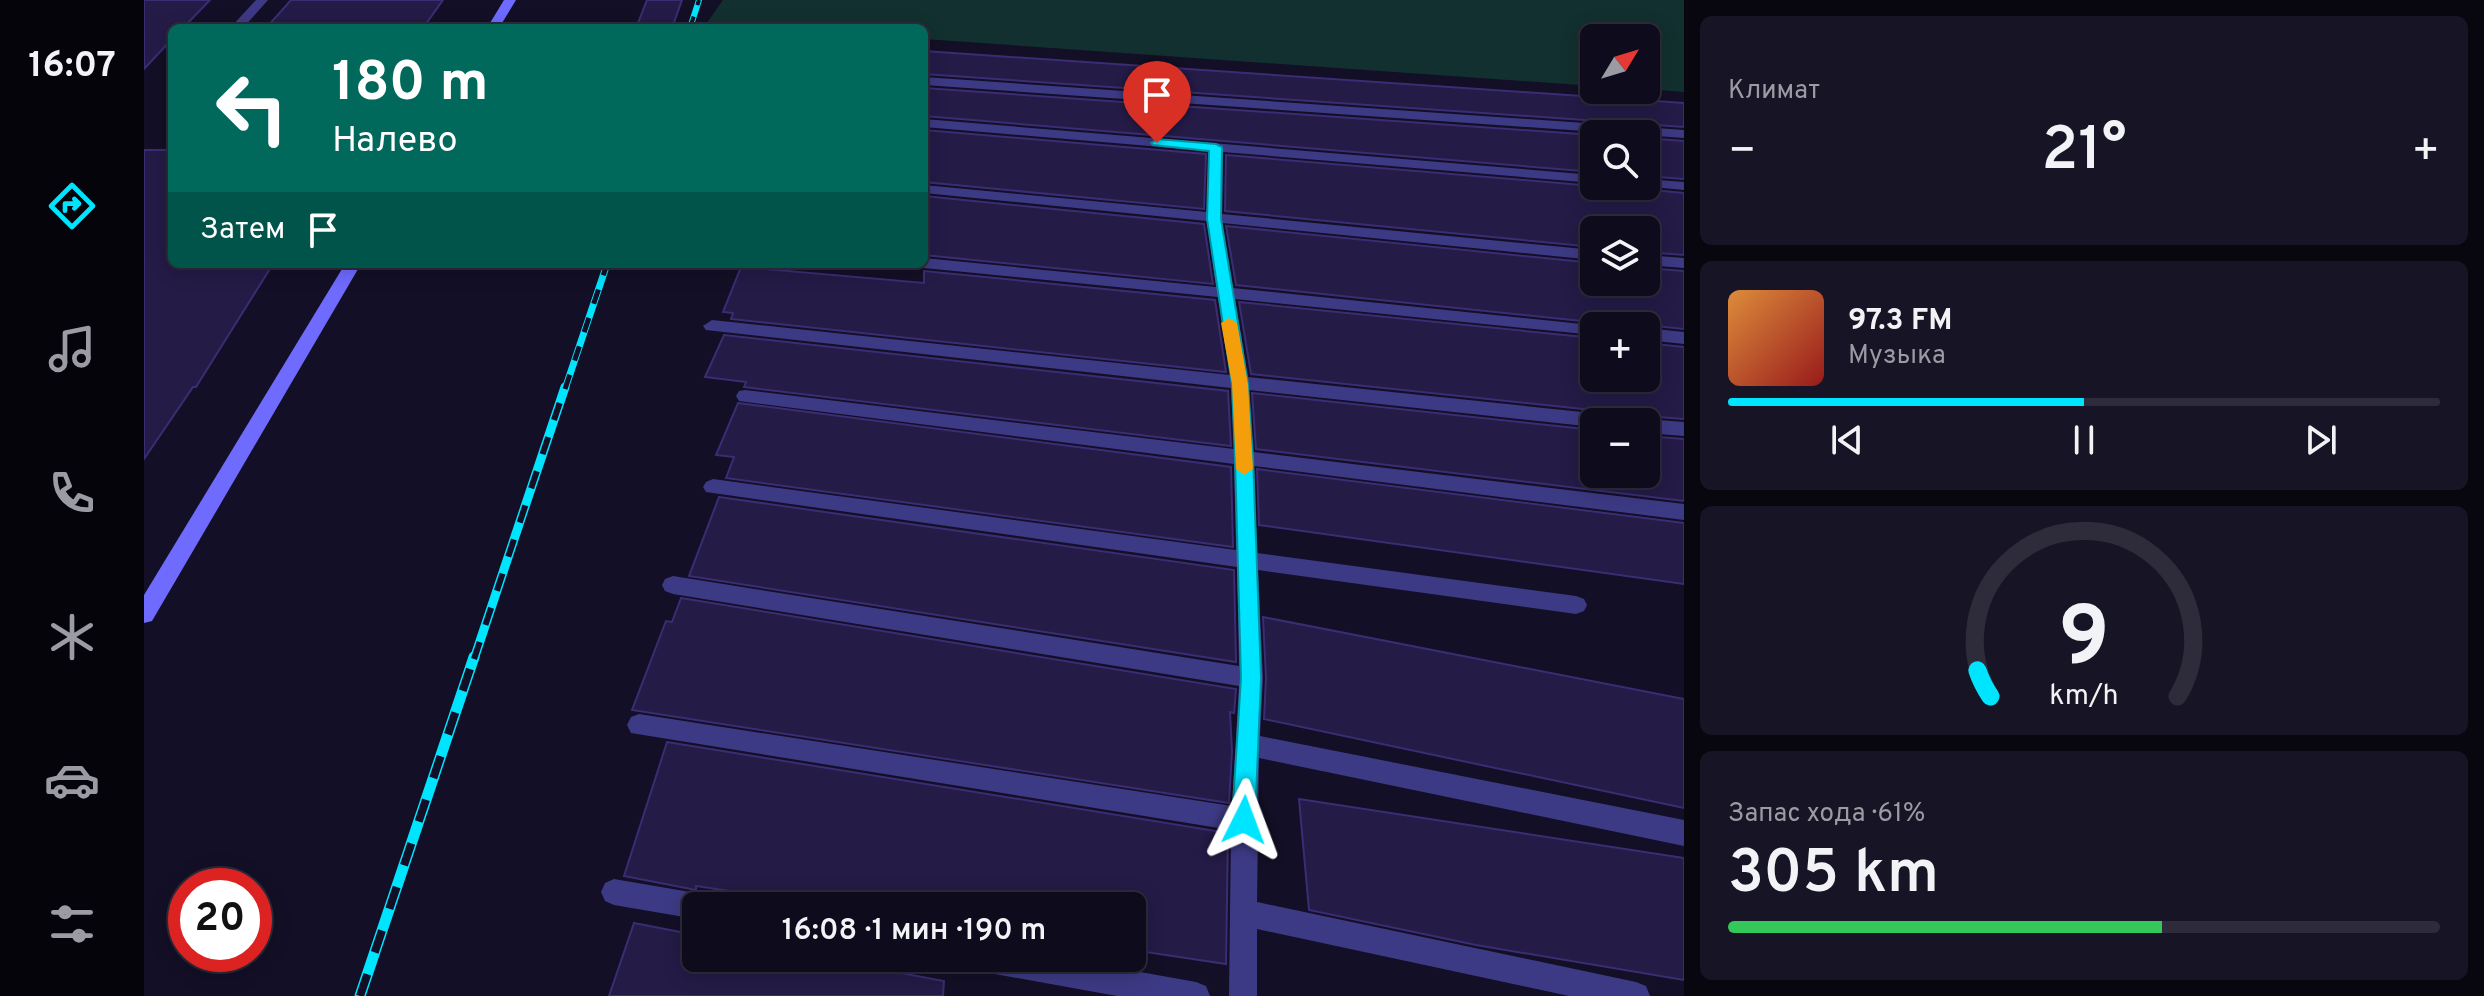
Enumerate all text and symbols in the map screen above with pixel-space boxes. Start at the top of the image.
north arrow [1580,24,1660,104]
map controls [1580,24,1660,488]
text: 16:07 [28,44,116,90]
text: 180 m [332,50,489,120]
icon: left [200,56,304,160]
pin [1123,61,1191,143]
icon: arrive [1135,73,1179,117]
text: Климат [1728,75,1820,108]
text: 21° [2042,115,2127,191]
text: Налево [332,119,458,165]
button: search [1580,120,1660,200]
text: − [1728,125,1756,181]
text: + [2412,125,2440,181]
icon: directions [44,178,100,234]
icon: arrive [301,208,345,252]
text: Затем [200,212,285,249]
button: layers [1580,216,1660,296]
text: 97.3 FM [1848,303,1952,340]
button: + [1580,312,1660,392]
icon: music [44,321,100,377]
text: Музыка [1848,340,1946,373]
button: − [1580,408,1660,488]
icon: previous [1825,418,1869,462]
icon: pause [2062,418,2106,462]
icon: next [2299,418,2343,462]
icon: phone [44,465,100,521]
text: 9 [2058,589,2110,694]
icon: climate [44,609,100,665]
text: km/h [2049,679,2119,715]
icon: car [44,752,100,808]
position arrow [1202,778,1286,862]
text: Запас хода · 61% [1728,798,1925,831]
text: 305 km [1728,838,1939,914]
speed limit sign: 20 [168,868,272,972]
icon: filters [44,896,100,952]
text: 16:08 · 1 мин · 190 m [782,913,1046,950]

